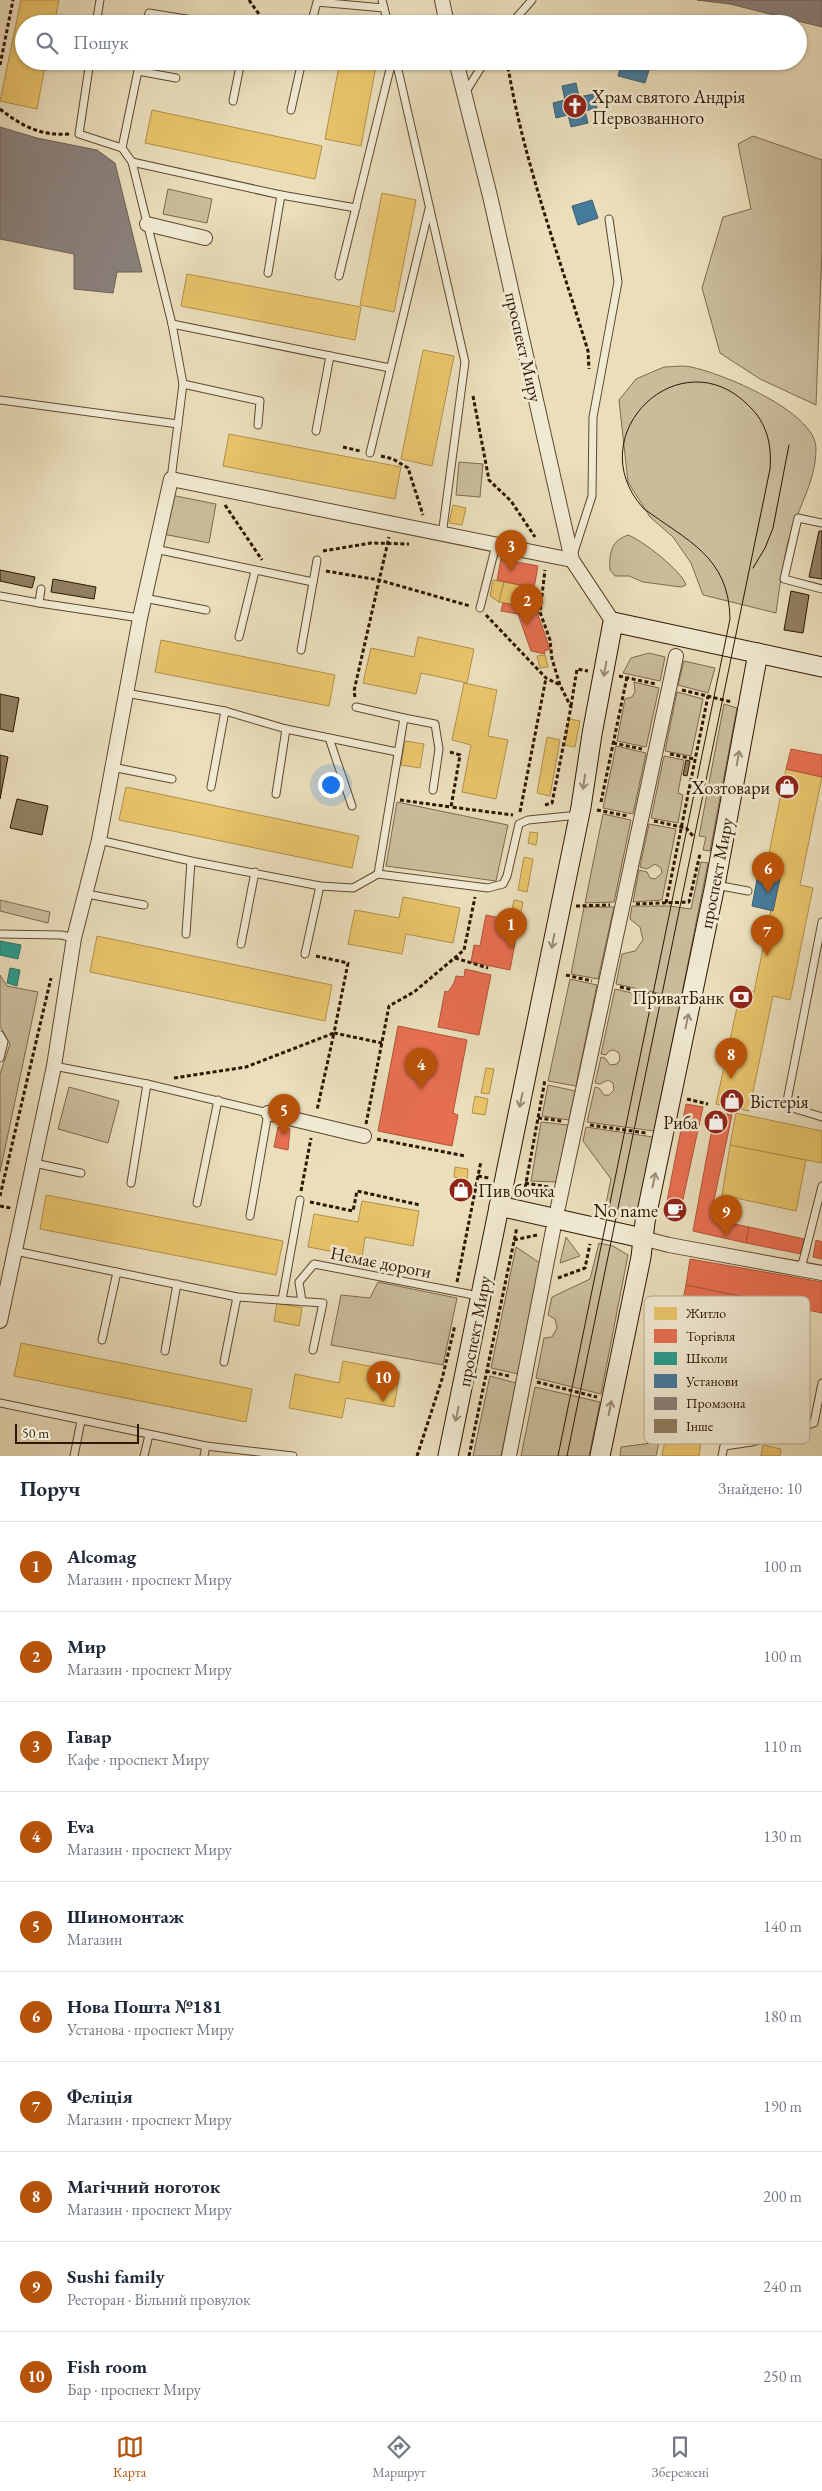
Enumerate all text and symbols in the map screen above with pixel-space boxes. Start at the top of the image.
search box [15,15,807,70]
icon: search [33,29,61,57]
text: Пошук [73,30,129,55]
place label: Храм святого Андрія Первозванного [591,85,745,129]
church icon: Храм святого Андрія Первозванного [562,93,588,119]
street label: проспект Миру [500,290,548,405]
pin: 3 [495,530,527,571]
pin: 2 [511,584,543,625]
one-way arrow [599,661,609,677]
one-way arrow [733,751,743,767]
your location [318,772,344,798]
one-way arrow [579,774,589,790]
shop icon: Хозтовари [774,774,800,800]
place label: Хозтовари [691,776,770,799]
street label: проспект Миру [694,815,738,930]
pin: 6 [752,852,784,893]
pin: 1 [495,908,527,949]
pin: 7 [751,915,783,956]
one-way arrow [548,933,558,949]
bank icon: ПриватБанк [728,984,754,1010]
place label: ПриватБанк [632,986,724,1009]
one-way arrow [683,1013,692,1029]
pin: 8 [715,1038,747,1079]
pin: 4 [405,1048,437,1089]
shop icon: Вістерія [719,1088,745,1114]
place label: Вістерія [750,1090,809,1113]
one-way arrow [515,1092,525,1108]
pin: 5 [268,1094,300,1135]
shop icon: Риба [703,1109,729,1135]
place label: Риба [663,1111,699,1134]
one-way arrow [649,1172,659,1188]
shop icon: Пив бочка [448,1177,474,1203]
place label: Пив бочка [478,1179,555,1202]
pin: 9 [710,1195,742,1236]
cafe icon: No name [662,1197,688,1223]
place label: No name [594,1199,658,1222]
street label: Немає дороги [329,1241,434,1283]
street label: проспект Миру [452,1273,496,1388]
legend [644,1296,810,1444]
text: Житло [685,1304,726,1322]
text: Торгівля [686,1327,735,1345]
text: Школи [686,1349,728,1367]
pin: 10 [367,1361,399,1402]
text: Установи [685,1372,739,1390]
text: Промзона [686,1394,746,1412]
one-way arrow [606,1401,615,1417]
one-way arrow [452,1406,462,1422]
text: Інше [686,1417,714,1435]
scale bar [15,1421,139,1444]
text: 50 m [22,1424,49,1442]
text: Поруч [20,1475,80,1502]
text: Знайдено: 10 [718,1478,802,1499]
text: Alcomag [67,1544,136,1569]
text: 1 [32,1556,40,1577]
text: 100 m [763,1556,802,1577]
text: Магазин · проспект Миру [67,1569,232,1590]
text: Мир [67,1634,106,1659]
text: 2 [32,1646,40,1667]
text: 100 m [763,1646,802,1667]
text: Магазин · проспект Миру [67,1659,232,1680]
text: Гавар [67,1724,112,1749]
text: 3 [32,1736,40,1757]
text: 110 m [763,1736,802,1757]
text: Кафе · проспект Миру [67,1749,209,1770]
text: Eva [67,1814,94,1839]
text: 4 [32,1826,40,1847]
text: 130 m [763,1826,802,1847]
text: Магазин · проспект Миру [67,1839,232,1860]
text: Шиномонтаж [67,1904,184,1929]
text: 5 [32,1916,40,1937]
text: 140 m [763,1916,802,1937]
text: Магазин [67,1929,122,1950]
text: Нова Пошта №181 [67,1994,222,2019]
text: 6 [32,2006,40,2027]
text: 180 m [763,2006,802,2027]
text: Установа · проспект Миру [67,2019,234,2040]
text: Феліція [67,2084,133,2109]
text: 7 [32,2096,40,2117]
text: 190 m [763,2096,802,2117]
text: Магазин · проспект Миру [67,2109,232,2130]
text: Магічний ноготок [67,2174,220,2199]
text: 8 [32,2186,40,2207]
text: 200 m [763,2186,802,2207]
text: Магазин · проспект Миру [67,2199,232,2220]
text: Sushi family [67,2264,165,2289]
text: 9 [32,2276,40,2297]
text: 240 m [763,2276,802,2297]
text: Ресторан · Вільний провулок [67,2289,251,2310]
text: Fish room [67,2354,147,2379]
text: 10 [28,2366,44,2387]
text: 250 m [763,2366,802,2387]
text: Бар · проспект Миру [67,2379,201,2400]
tab: Карта [113,2433,146,2481]
tab: Маршрут [372,2433,426,2481]
tab: Збережені [652,2433,709,2481]

